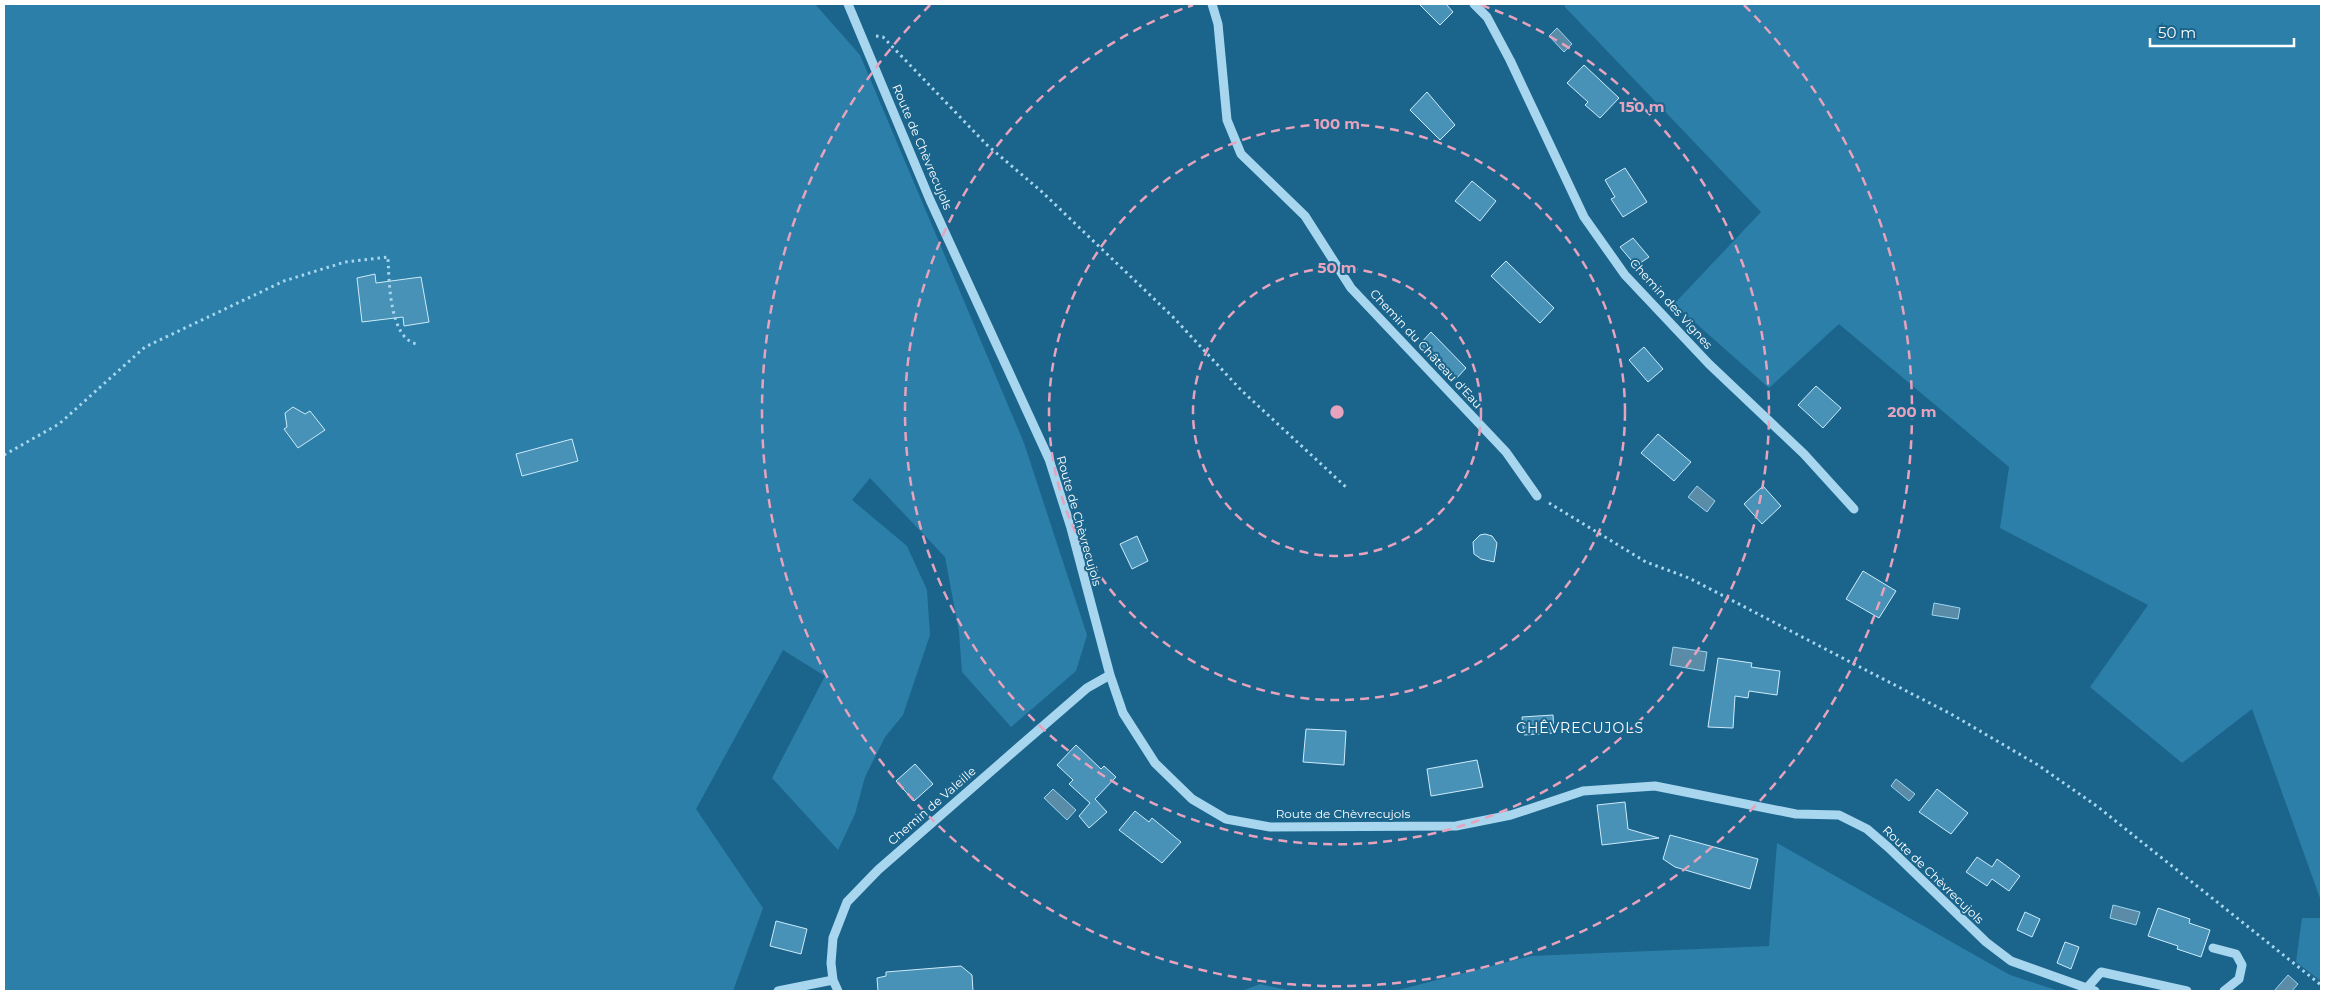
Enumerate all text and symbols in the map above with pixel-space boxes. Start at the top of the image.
scale bar [2150,15,2294,47]
text: 50 m [2158,23,2196,42]
street label: Route de Chèvrecujols [889,82,956,212]
text: 150 m [1620,97,1664,116]
text: 100 m [1314,114,1360,133]
street label: Chemin des Vignes [1627,255,1716,352]
text: 50 m [1317,258,1357,277]
street label: Chemin du Château d'Eau [1367,286,1486,411]
text: 200 m [1887,402,1937,421]
centre of rings [1328,403,1346,421]
street label: Route de Chèvrecujols [1054,454,1105,588]
district label: CHÊVRECUJOLS [1516,719,1644,737]
street label: Chemin de Valeille [885,763,979,848]
street label: Route de Chèvrecujols [1276,806,1410,821]
street label: Route de Chèvrecujols [1880,822,1987,927]

